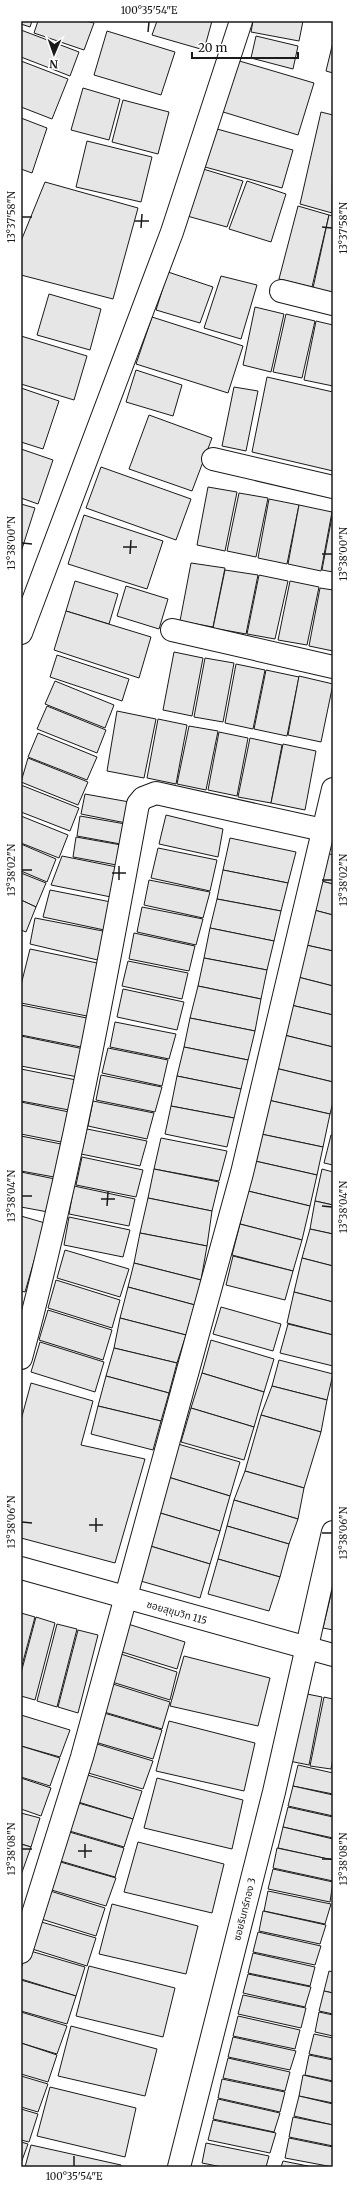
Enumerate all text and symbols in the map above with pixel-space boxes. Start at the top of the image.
text: 100°35'54"E [121,4,178,17]
north arrow [34,34,74,74]
scale bar [192,34,298,60]
text: 20 m [198,40,227,55]
text: N [49,57,58,71]
text: 13°37'58"N [5,191,18,243]
text: 13°37'58"N [337,202,350,254]
text: 13°38'00"N [5,516,18,570]
text: 13°38'00"N [337,527,350,581]
text: 13°38'02"N [5,843,18,896]
text: 13°38'02"N [337,853,350,906]
text: 13°38'04"N [5,1170,18,1222]
text: 13°38'04"N [337,1181,350,1233]
text: 13°38'06"N [5,1495,18,1548]
text: 13°38'06"N [337,1506,350,1559]
street label: ซอยสุขุมวิท 115 [145,1598,209,1627]
text: 13°38'08"N [5,1822,18,1876]
text: 13°38'08"N [337,1832,350,1886]
street label: ซอยรินทร์ทอง 3 [230,1876,259,1942]
text: 100°35'54"E [46,2170,103,2183]

